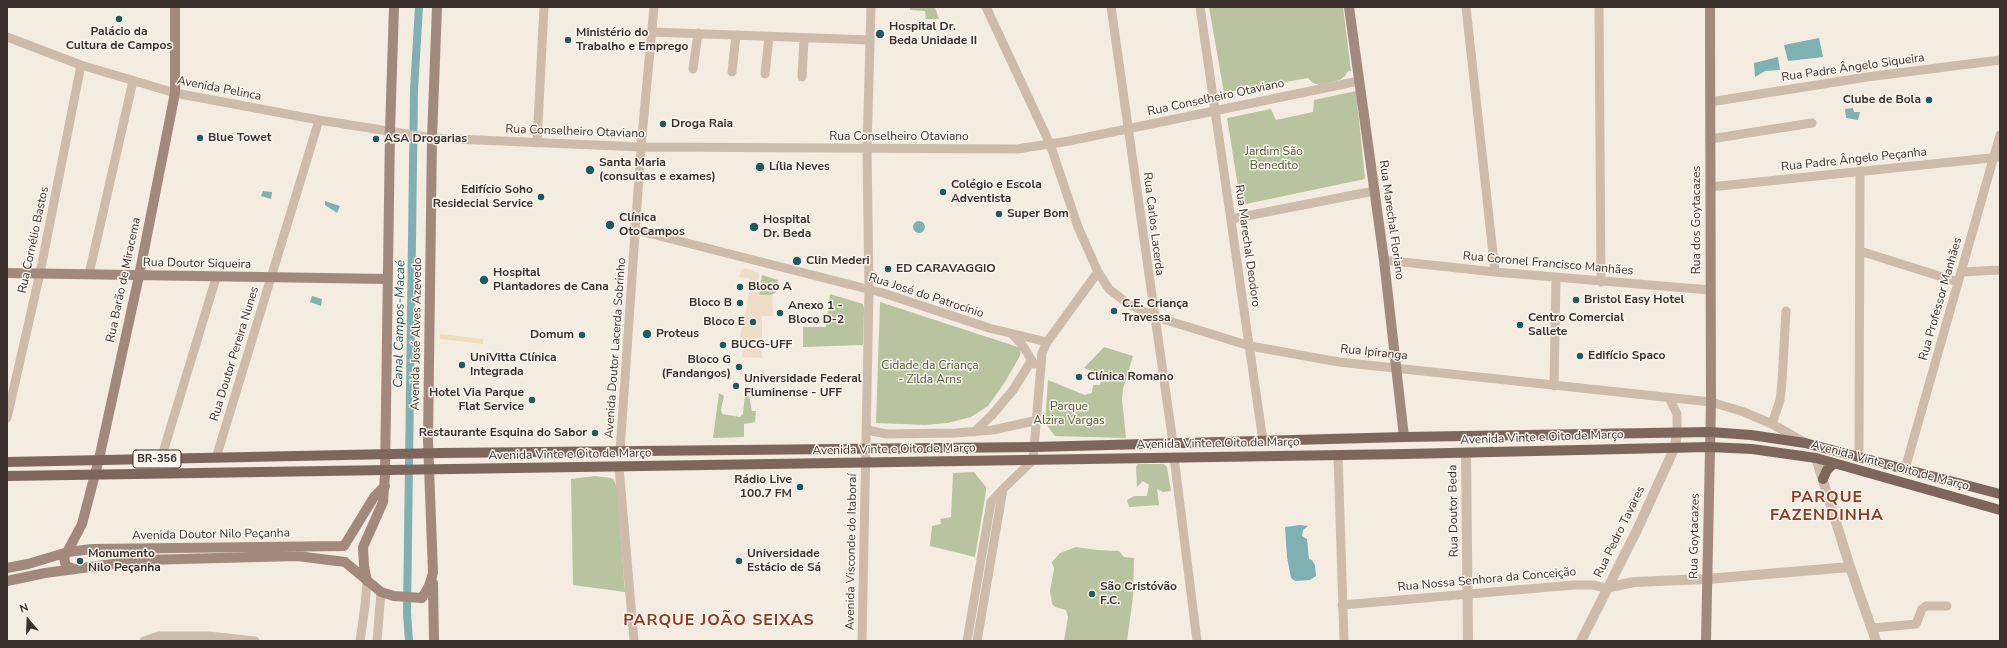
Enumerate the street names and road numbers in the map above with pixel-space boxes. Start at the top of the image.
street label: Rua Padre Ângelo Siqueira [1780,51,1926,85]
street label: Avenida Pelinca [176,74,262,104]
street label: Rua Conselheiro Otaviano [1146,76,1286,120]
street label: Rua Conselheiro Otaviano [505,122,645,142]
street label: Rua Conselheiro Otaviano [829,130,969,144]
street label: Rua Padre Ângelo Peçanha [1780,145,1928,175]
street label: Rua Marechal Floriano [1375,159,1407,281]
street label: Rua dos Goytacazes [1690,166,1704,274]
street label: Rua Carlos Lacerda [1140,171,1166,277]
street label: Rua Marechal Deodoro [1231,184,1263,308]
street label: Rua Cornélio Bastos [16,185,52,295]
street label: Rua Barão de Miracema [104,216,144,344]
street label: Rua Professor Manhães [1917,236,1965,362]
street label: Rua Coronel Francisco Manhães [1462,249,1634,279]
street label: Rua Doutor Siqueira [143,256,251,272]
street label: Avenida José Alves Azevedo [408,257,426,411]
street label: Avenida Doutor Lacerda Sobrinho [602,257,630,439]
street label: Rua José do Patrocínio [867,271,985,321]
street label: Rua Doutor Pereira Nunes [208,285,262,423]
street label: Rua Ipiranga [1340,342,1408,364]
street label: Avenida Vinte e Oito de Março [1460,428,1624,448]
street label: Avenida Vinte e Oito de Março [1136,435,1300,453]
street label: Avenida Vinte e Oito de Março [1809,438,1971,494]
street label: Avenida Vinte e Oito de Março [812,441,976,459]
street label: Avenida Vinte e Oito de Março [488,446,652,464]
road number: BR-356 [133,450,181,468]
street label: Rua Doutor Beda [1446,465,1462,557]
street label: Avenida Visconde do Itaboraí [843,474,861,630]
street label: Rua Pedro Tavares [1592,484,1648,580]
street label: Rua Goytacazes [1687,493,1703,579]
street label: Avenida Doutor Nilo Peçanha [132,526,290,544]
street label: Rua Nossa Senhora da Conceição [1397,565,1577,595]

